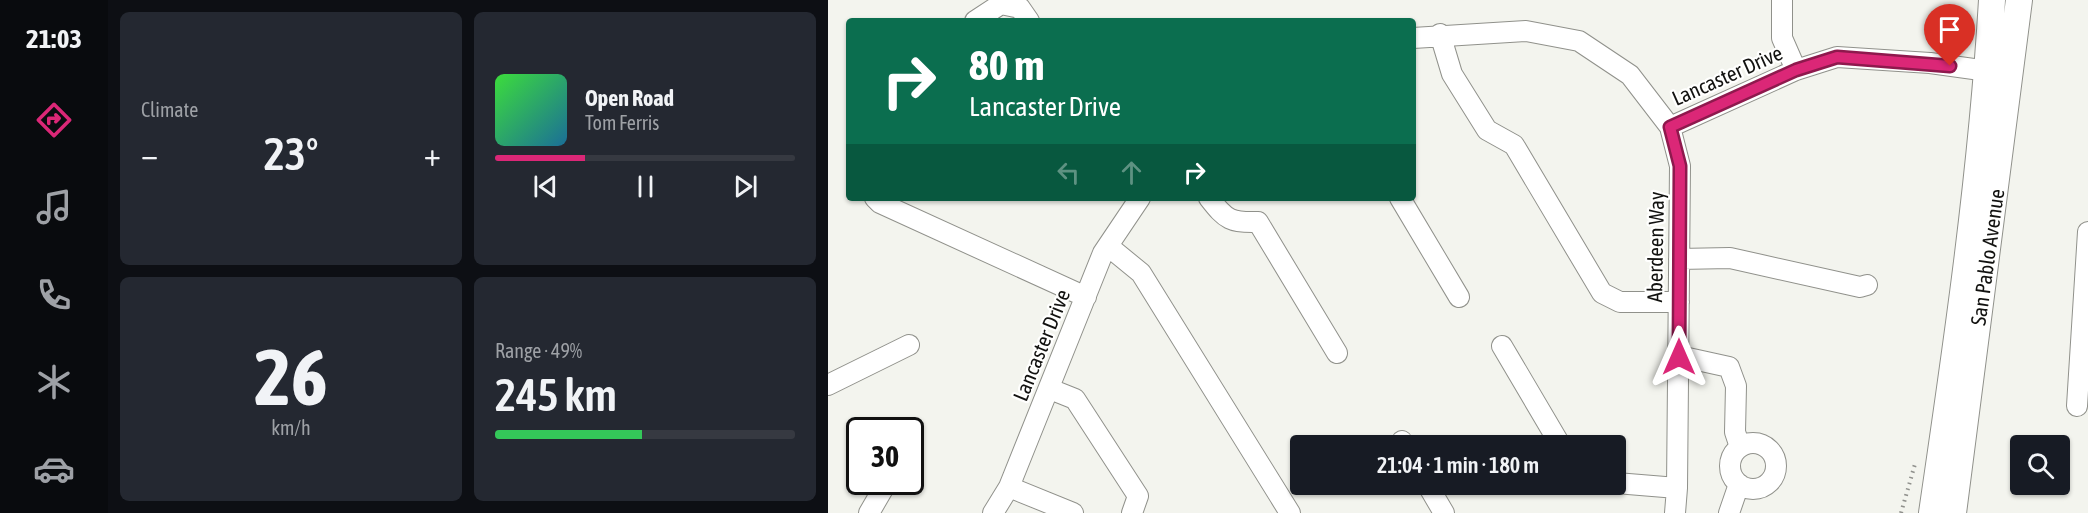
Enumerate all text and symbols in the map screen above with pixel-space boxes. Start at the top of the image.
pin [1924,4,1975,66]
icon: arrive [1933,13,1966,46]
text: 21:03 [26,23,82,54]
street label: Lancaster Drive [1668,40,1786,110]
text: 80 m [969,41,1044,89]
icon: right [870,42,948,120]
text: Open Road [585,85,674,111]
text: Lancaster Drive [969,91,1121,122]
text: Climate [141,98,198,121]
icon: directions [33,99,75,141]
text: Tom Ferris [585,111,659,134]
text: 23° [264,128,318,180]
text: − [141,135,158,173]
text: + [424,135,441,173]
icon: left [1052,156,1085,189]
icon: ahead [1115,156,1148,189]
icon: right [1178,156,1211,189]
icon: previous [529,170,562,203]
icon: pause [629,170,662,203]
icon: next [729,170,762,203]
icon: music [33,186,75,228]
street label: San Pablo Avenue [1966,187,2008,327]
street label: Aberdeen Way [1642,191,1668,303]
icon: phone [33,274,75,316]
street label: Lancaster Drive [1008,286,1074,404]
position arrow [1647,325,1711,389]
text: 26 [254,332,328,422]
text: Range · 49% [495,339,582,362]
icon: climate [33,361,75,403]
text: 245 km [495,369,617,421]
text: km/h [271,416,311,439]
speed limit sign: 30 [846,417,924,495]
map controls [2010,435,2070,495]
button: search [2010,435,2070,495]
icon: car [33,448,75,490]
text: 21:04 · 1 min · 180 m [1377,452,1539,478]

